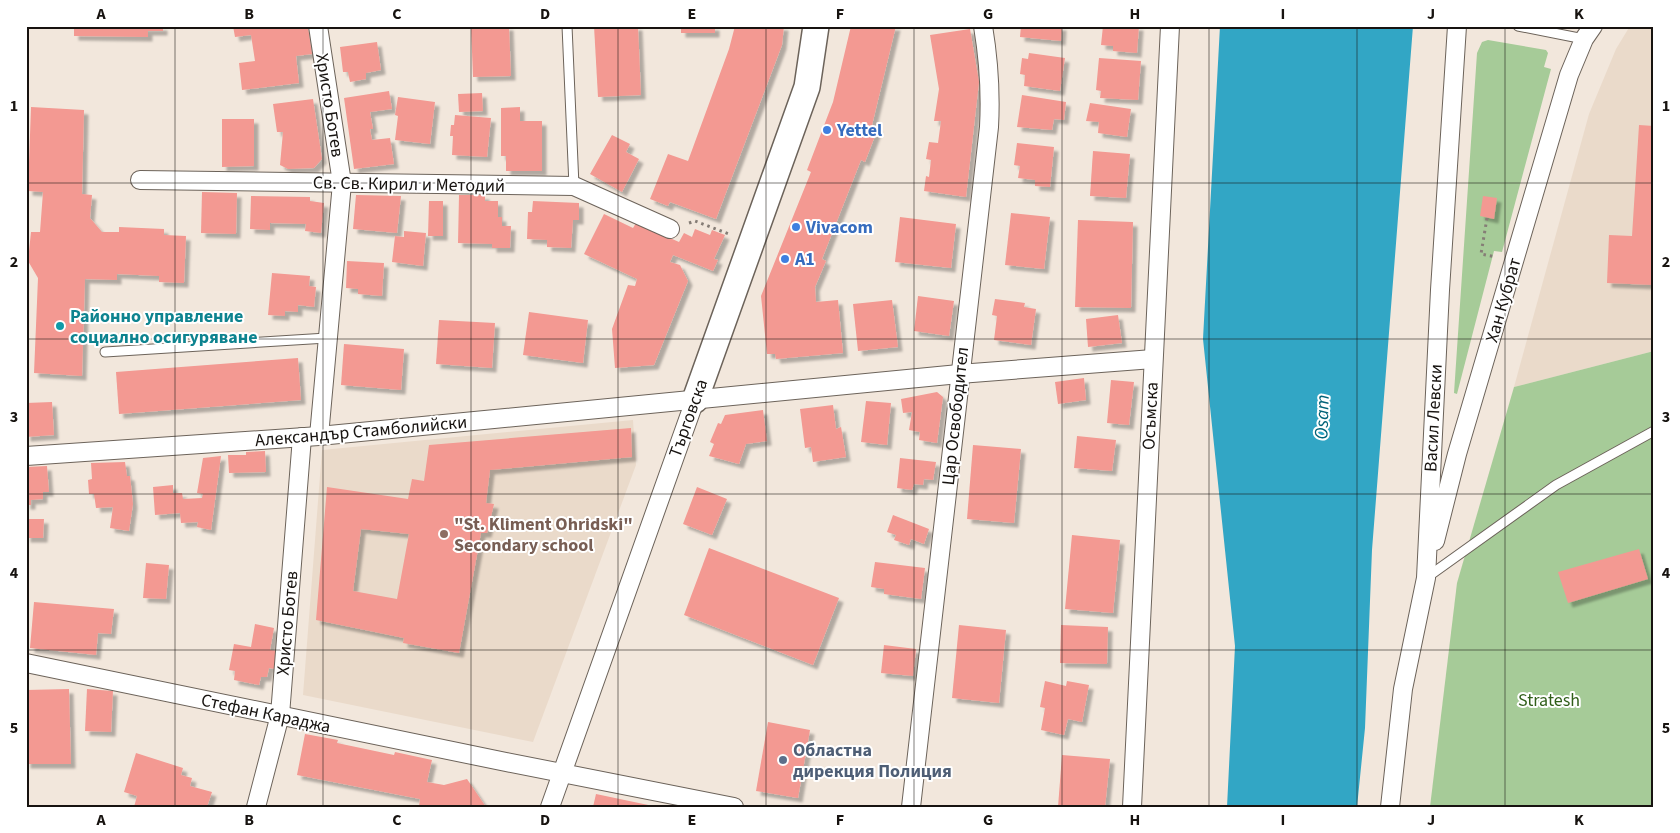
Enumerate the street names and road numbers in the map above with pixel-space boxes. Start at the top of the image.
street label: Христо Ботев [309,51,350,159]
street label: Св. Св. Кирил и Методий [313,170,505,199]
street label: Хан Кубрат [1479,255,1527,345]
street label: Цар Освободител [936,346,975,487]
street label: Васил Левски [1418,363,1449,473]
street label: Търговска [663,376,714,461]
street label: Осъмска [1136,381,1165,451]
street label: Александър Стамболийски [254,410,468,453]
street label: Христо Ботев [270,570,305,676]
street label: Стефан Караджа [199,688,333,739]

